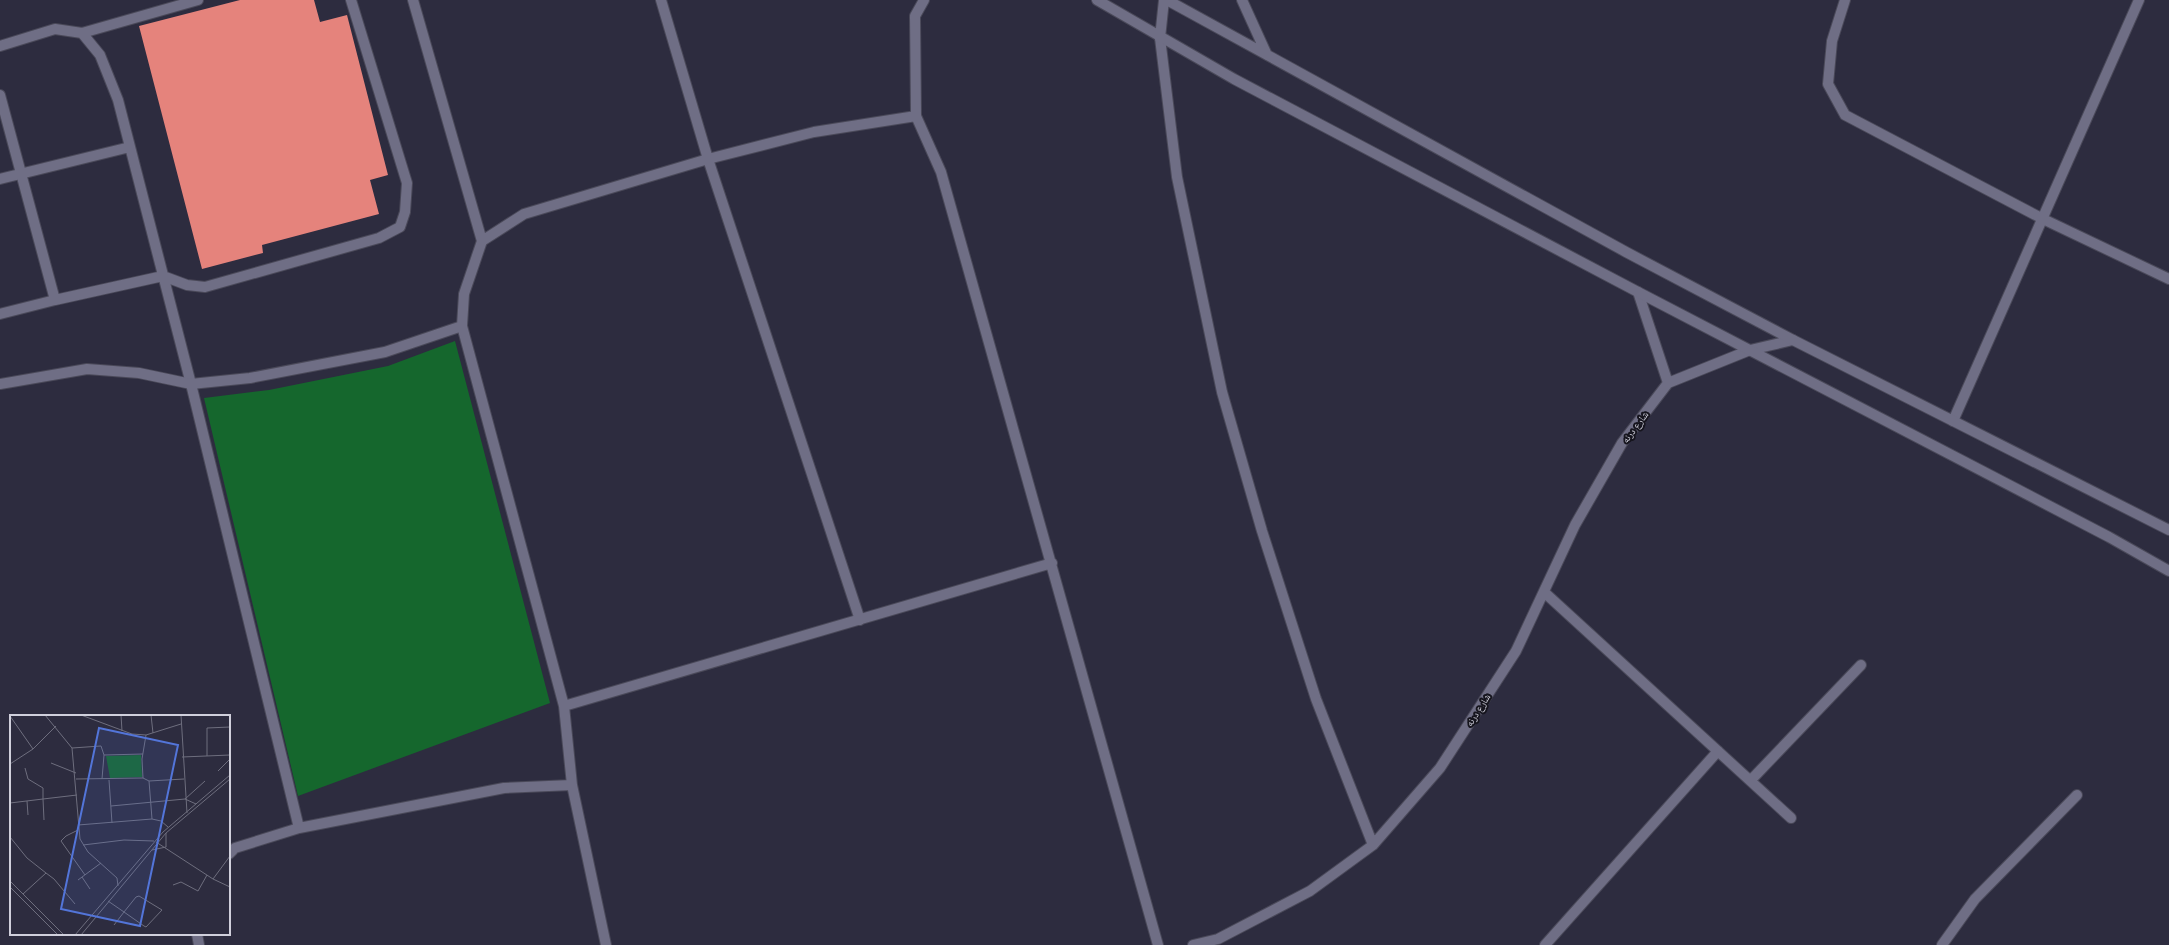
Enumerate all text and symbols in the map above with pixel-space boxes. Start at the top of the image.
street label: شارع درنه [1620,409,1652,446]
street label: شارع درنه [1463,691,1494,729]
inset map [10,715,230,935]

